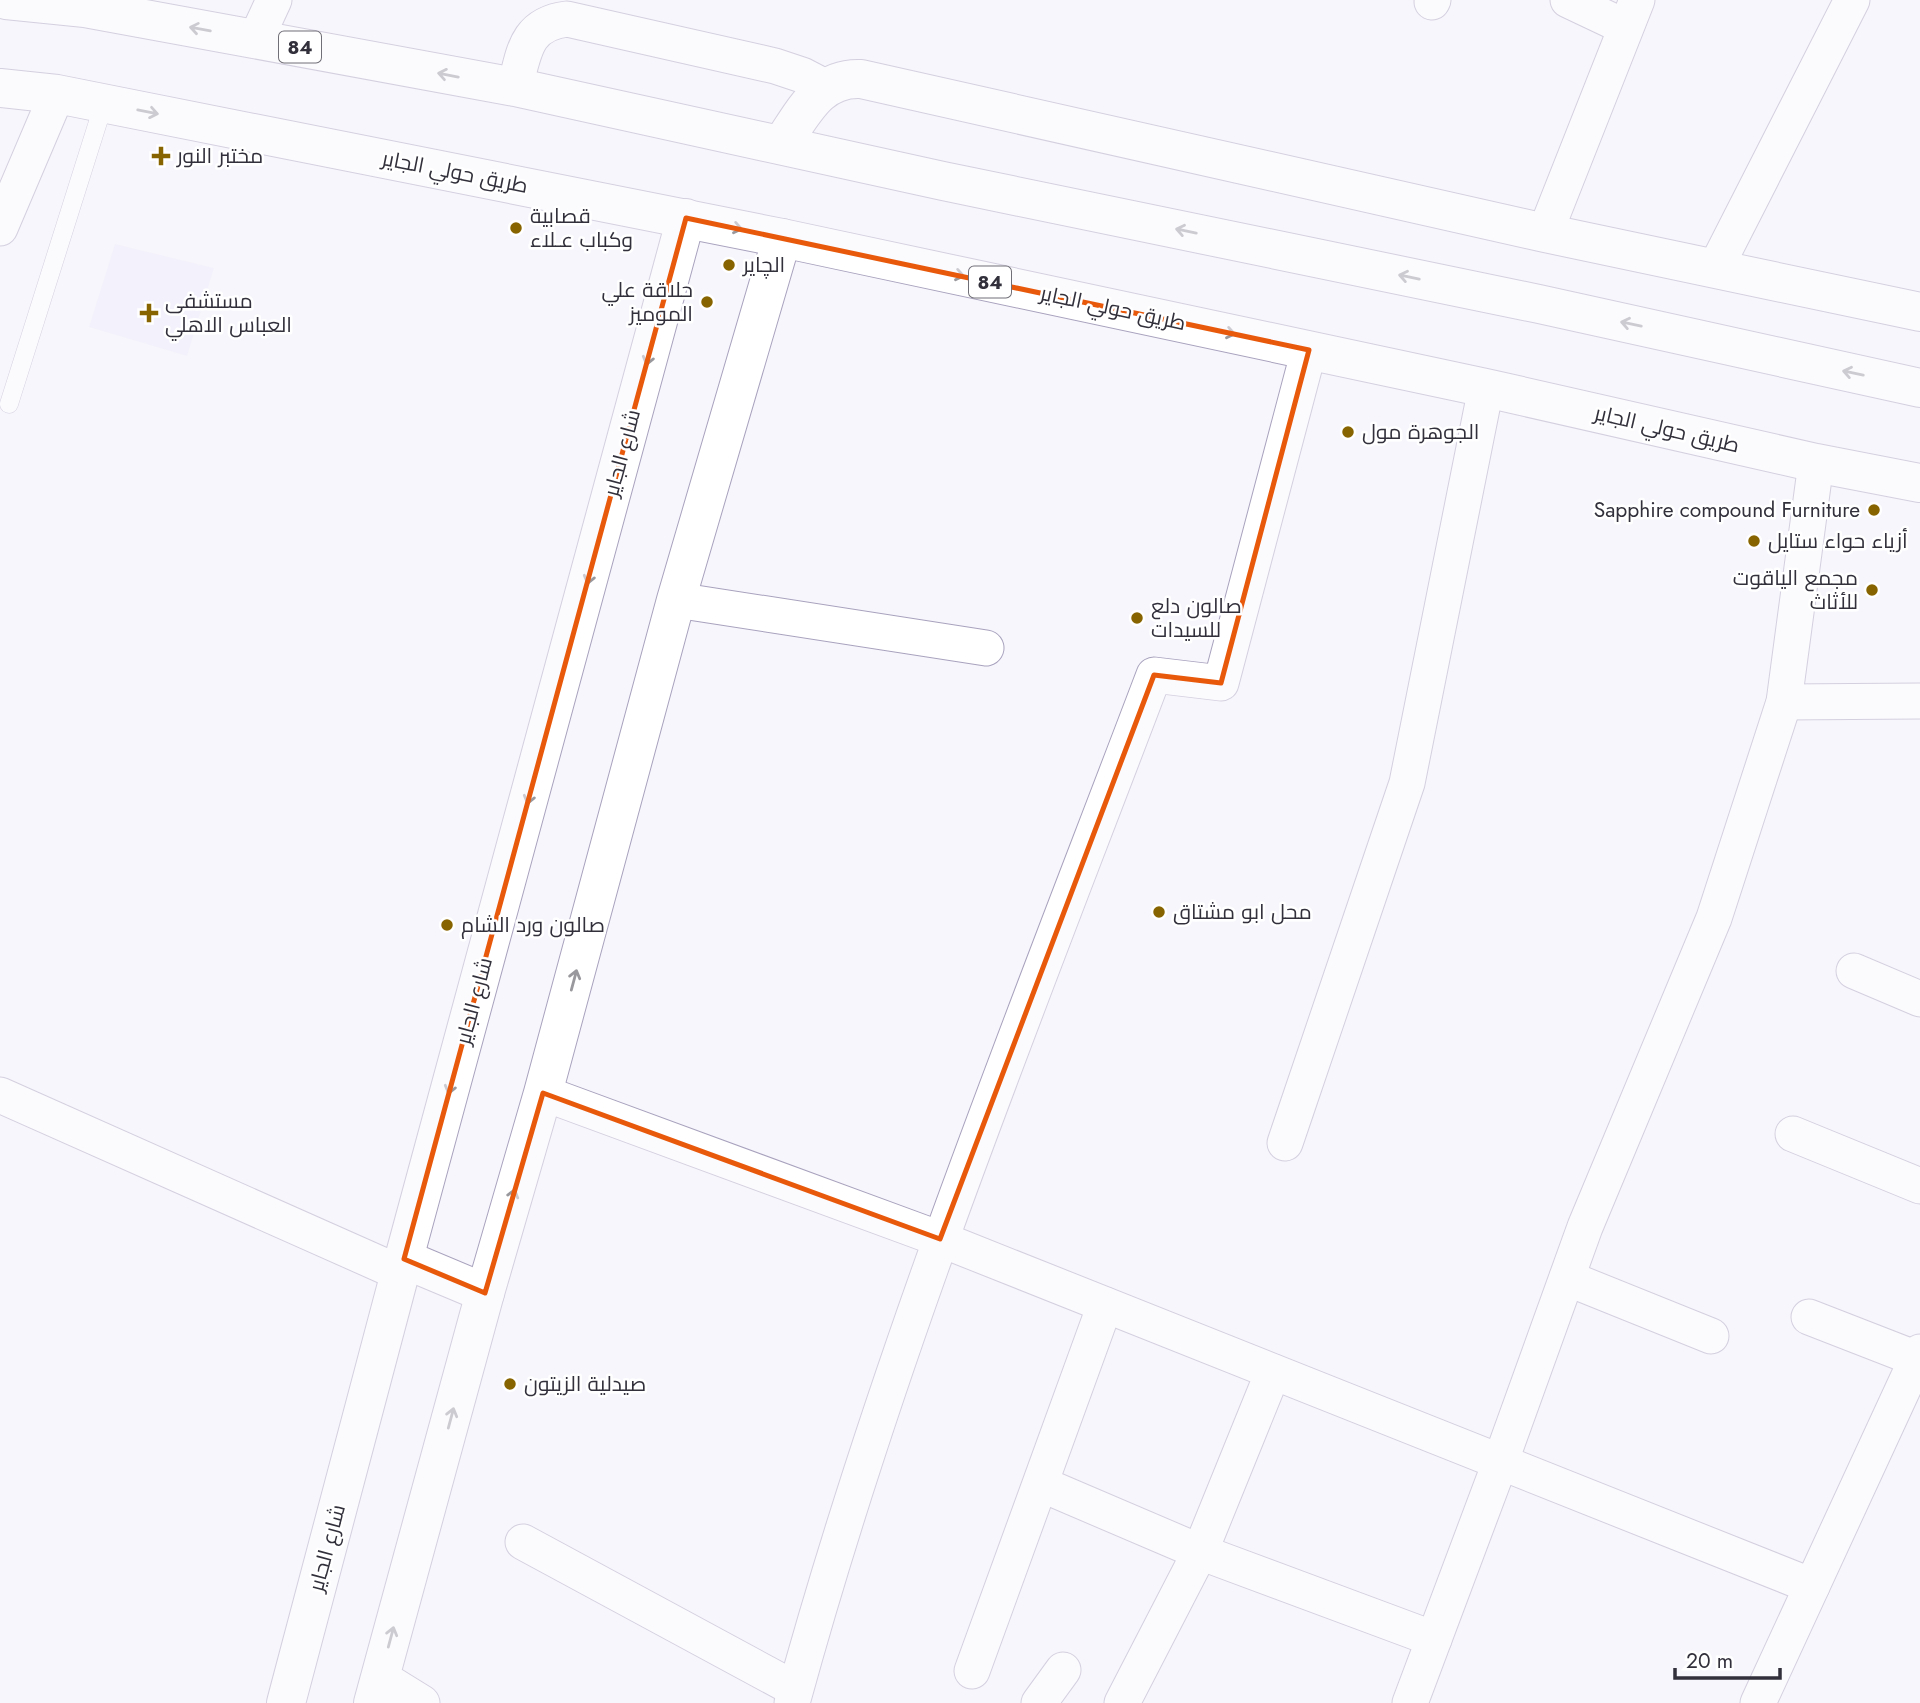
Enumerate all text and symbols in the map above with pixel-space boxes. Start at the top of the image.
one-way arrow [189,21,212,35]
road number: 84 [279,32,321,62]
one-way arrow [437,67,460,81]
one-way arrow [136,105,159,119]
place label: مختبر النور [176,141,263,171]
street label: طريق حولي الجاير [378,143,531,202]
marker: مختبر النور [151,146,171,166]
place label: قصابية وكباب عـلاء [530,201,633,255]
marker: قصابية وكباب عـلاء [508,220,524,236]
one-way arrow [720,221,743,235]
one-way arrow [1175,224,1198,238]
place label: الچاير [742,250,785,280]
marker: الچاير [721,257,737,273]
road number: 84 [969,266,1011,298]
one-way arrow [942,268,965,282]
one-way arrow [1398,270,1421,284]
place label: حلاقة علي الموميز [602,275,693,329]
street label: طريق حولي الجاير [1036,278,1189,339]
place label: مستشفى العباس الاهلي [165,286,292,341]
marker: حلاقة علي الموميز [699,294,715,310]
marker: مستشفى العباس الاهلي [139,303,159,323]
one-way arrow [1620,317,1643,331]
one-way arrow [1213,325,1236,339]
one-way arrow [642,343,655,366]
one-way arrow [1842,366,1865,380]
street label: طريق حولي الجاير [1590,398,1742,461]
street label: شارع الجاير [596,406,648,501]
place label: الجوهرة مول [1362,417,1479,447]
marker: الجوهرة مول [1340,424,1356,440]
place label: Sapphire compound Furniture [1594,495,1860,525]
marker: Sapphire compound Furniture [1866,502,1882,518]
place label: أزياء حواء ستايل [1768,526,1908,556]
marker: أزياء حواء ستايل [1746,533,1762,549]
one-way arrow [582,563,595,585]
place label: مجمع الياقوت للأثاث [1733,563,1858,617]
marker: مجمع الياقوت للأثاث [1864,582,1880,598]
place label: صالون دلع للسيدات [1151,591,1242,645]
marker: صالون دلع للسيدات [1129,610,1145,626]
one-way arrow [523,782,536,805]
place label: محل ابو مشتاق [1173,897,1312,927]
marker: محل ابو مشتاق [1151,904,1167,920]
place label: صالون ورد الشام [461,910,605,940]
marker: صالون ورد الشام [439,917,455,933]
street label: شارع الجاير [448,954,500,1049]
one-way arrow [568,969,581,992]
one-way arrow [444,1073,457,1095]
one-way arrow [507,1188,520,1210]
place label: صيدلية الزيتون [524,1369,646,1399]
marker: صيدلية الزيتون [502,1376,518,1392]
one-way arrow [445,1407,458,1430]
street label: شارع الجاير [301,1501,353,1596]
one-way arrow [385,1626,398,1649]
scale bar [1675,1636,1780,1680]
text: 20 m [1686,1646,1733,1676]

